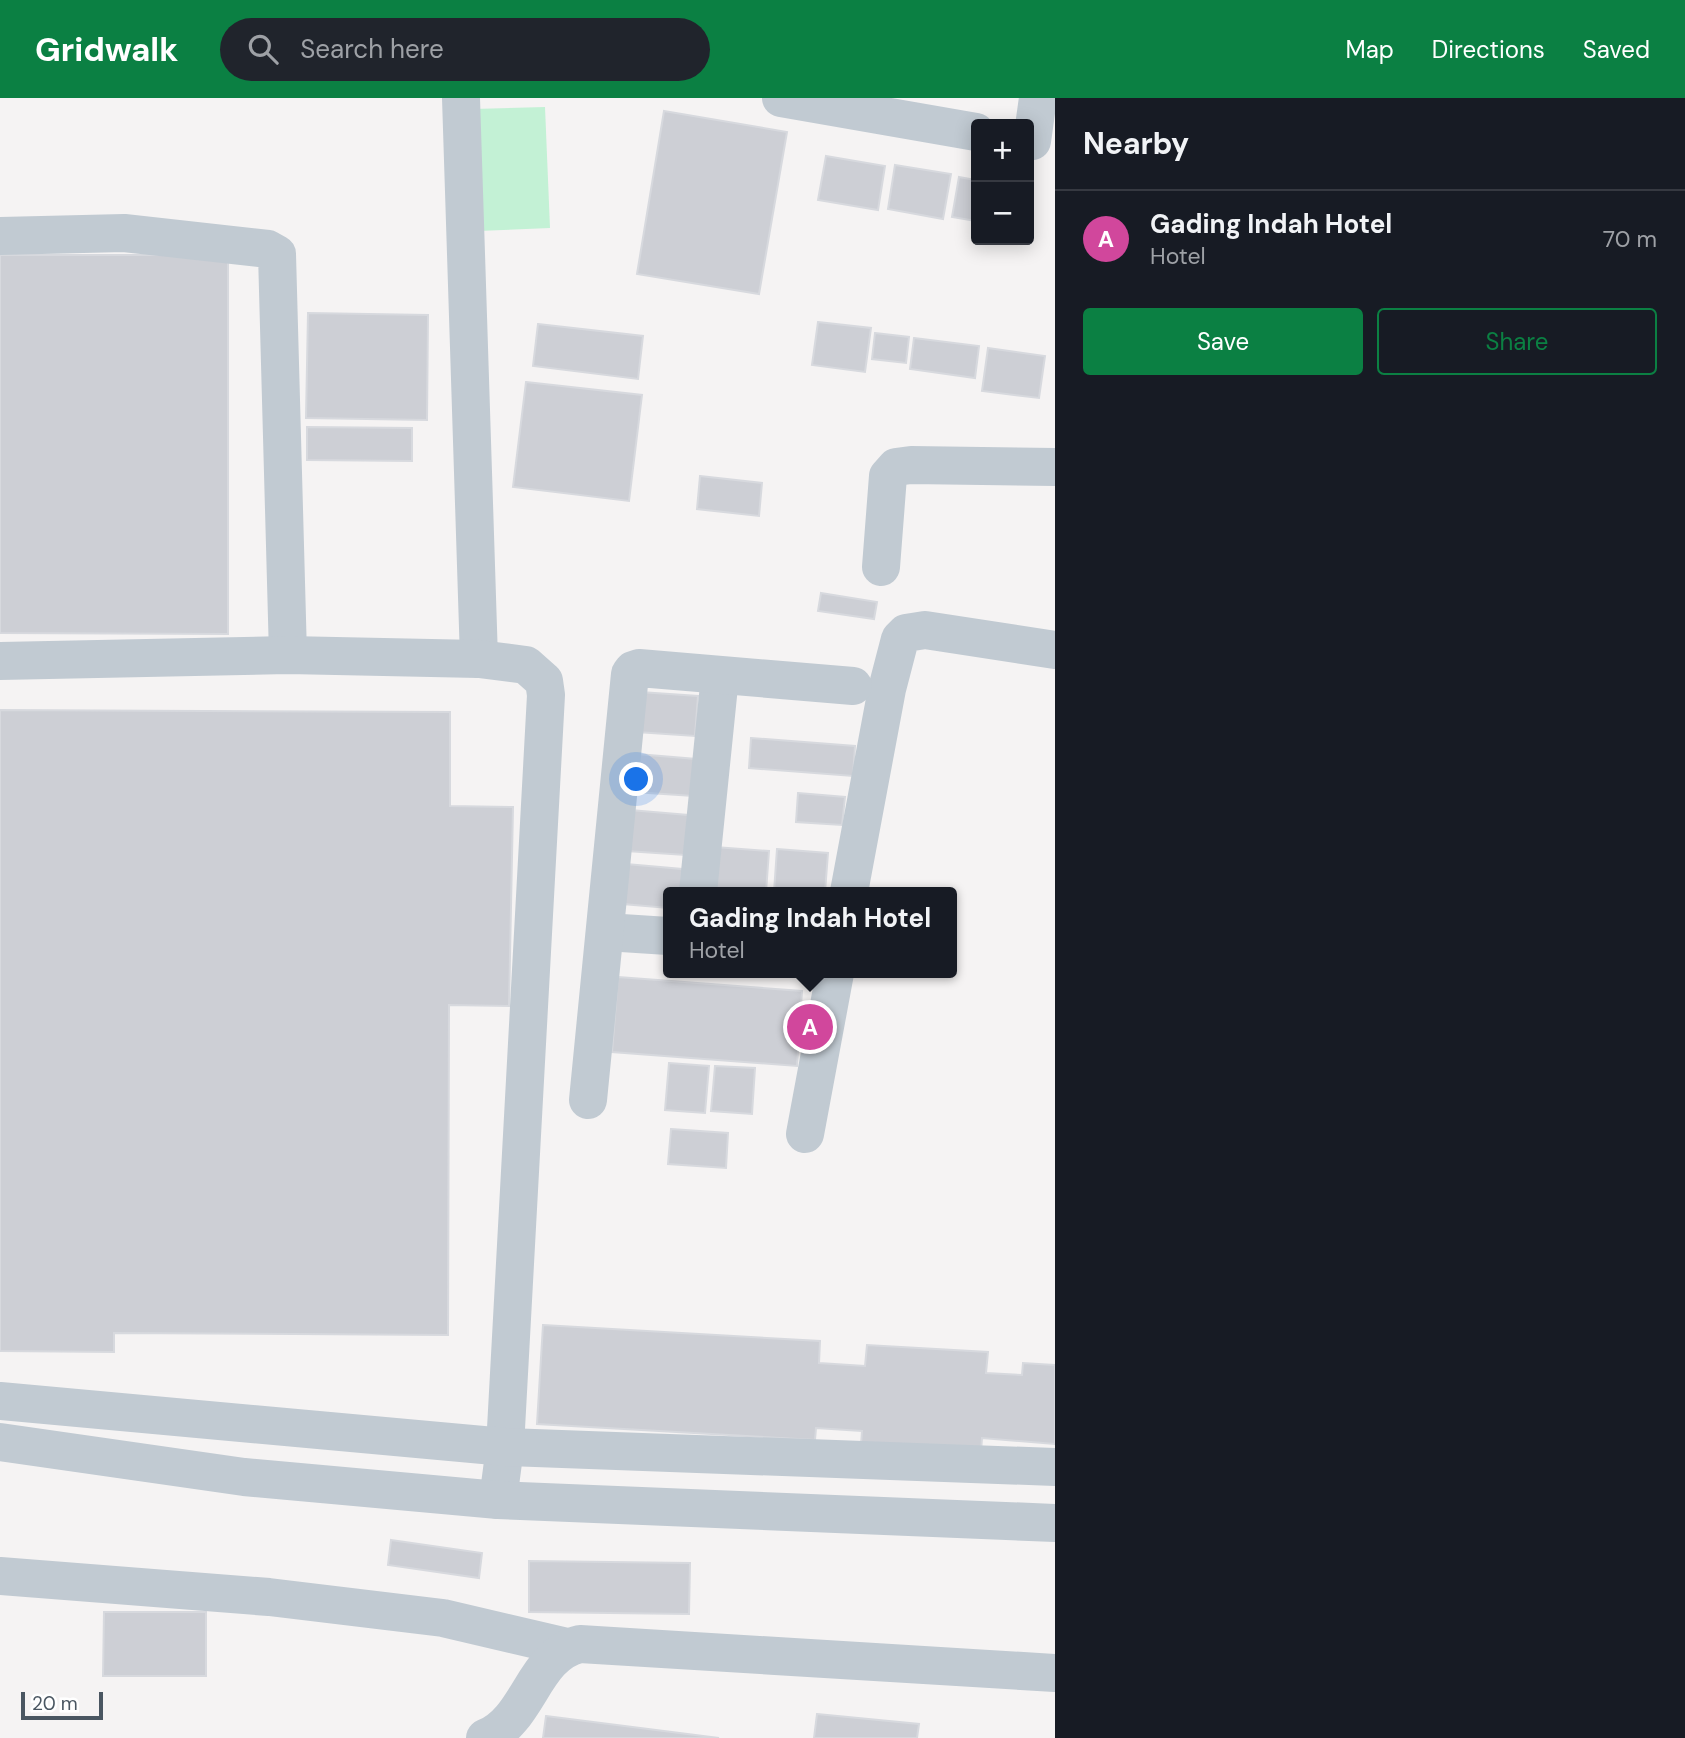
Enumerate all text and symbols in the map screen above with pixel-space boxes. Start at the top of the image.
search box [220,18,710,81]
text: Gridwalk [35,28,178,71]
icon: search [244,30,282,68]
text: Search here [300,32,444,66]
text: Map [1346,34,1394,65]
text: Directions [1432,34,1545,65]
text: Saved [1583,34,1650,65]
map controls [971,119,1034,245]
button: + [971,119,1034,182]
text: Nearby [1083,124,1189,163]
button: − [971,182,1034,245]
text: Gading Indah Hotel [1150,207,1392,241]
text: A [1098,224,1114,254]
text: 70 m [1603,224,1657,254]
text: Hotel [1150,241,1206,271]
button: Save [1083,308,1363,375]
button: Share [1377,308,1657,375]
your location [619,762,653,796]
popup [663,887,957,978]
text: Gading Indah Hotel [689,901,931,935]
text: Hotel [689,935,745,965]
pin: A [787,1001,833,1053]
scale bar [21,1689,103,1721]
text: 20 m [32,1691,78,1716]

